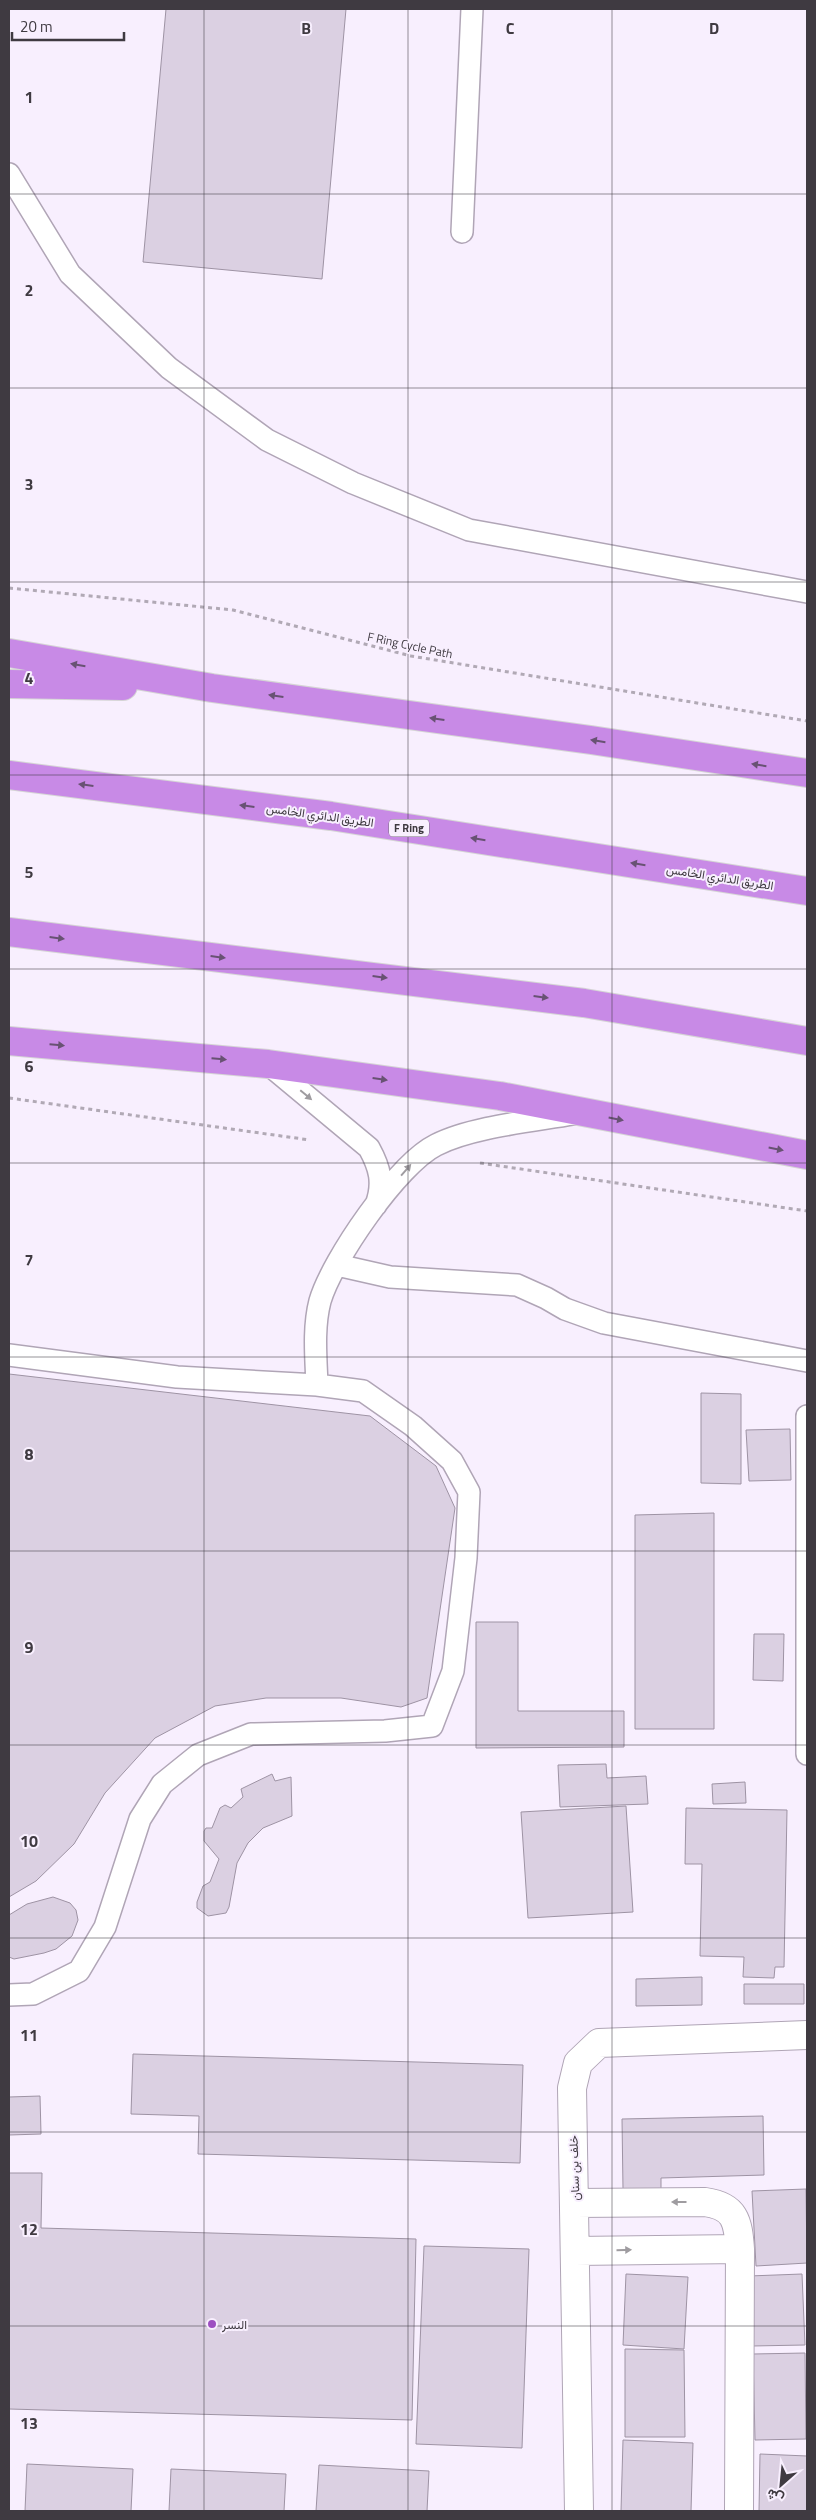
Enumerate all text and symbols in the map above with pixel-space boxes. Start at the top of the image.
scale bar [12,10,125,42]
text: 20 m [20,15,53,38]
text: B [301,16,311,40]
text: C [506,16,515,40]
text: D [709,16,719,40]
text: 1 [25,85,33,109]
text: 2 [25,278,33,302]
text: 3 [25,472,33,496]
street label: F Ring Cycle Path [366,627,454,663]
one-way arrow [69,660,85,668]
text: 4 [25,666,34,690]
one-way arrow [268,692,284,700]
one-way arrow [429,714,445,722]
one-way arrow [590,737,606,745]
one-way arrow [751,761,767,769]
one-way arrow [78,781,94,789]
street label: الطريق الدائري الخامس [265,798,375,833]
one-way arrow [239,802,255,810]
road number: F Ring [389,820,429,836]
one-way arrow [469,835,485,843]
street label: الطريق الدائري الخامس [665,859,775,896]
text: 5 [25,860,34,884]
one-way arrow [630,860,646,868]
one-way arrow [49,934,65,942]
one-way arrow [211,954,227,962]
one-way arrow [372,973,388,981]
one-way arrow [533,993,549,1001]
one-way arrow [50,1042,66,1050]
text: 6 [25,1054,34,1078]
one-way arrow [212,1056,228,1064]
one-way arrow [373,1076,389,1084]
one-way arrow [299,1089,312,1100]
one-way arrow [609,1115,624,1123]
one-way arrow [768,1146,784,1154]
one-way arrow [400,1165,412,1177]
text: 7 [25,1248,33,1272]
text: 8 [25,1442,34,1466]
text: 9 [25,1635,34,1659]
text: 10 [20,1829,38,1853]
text: 11 [20,2023,38,2047]
street label: خلف بن سنان [563,2135,585,2201]
one-way arrow [671,2197,687,2205]
text: 12 [20,2217,38,2241]
one-way arrow [616,2246,632,2254]
place label: النسر [221,2315,247,2334]
marker: النسر [206,2318,218,2330]
text: 13 [20,2411,38,2435]
north arrow [756,2460,806,2510]
text: ش [762,2484,787,2510]

